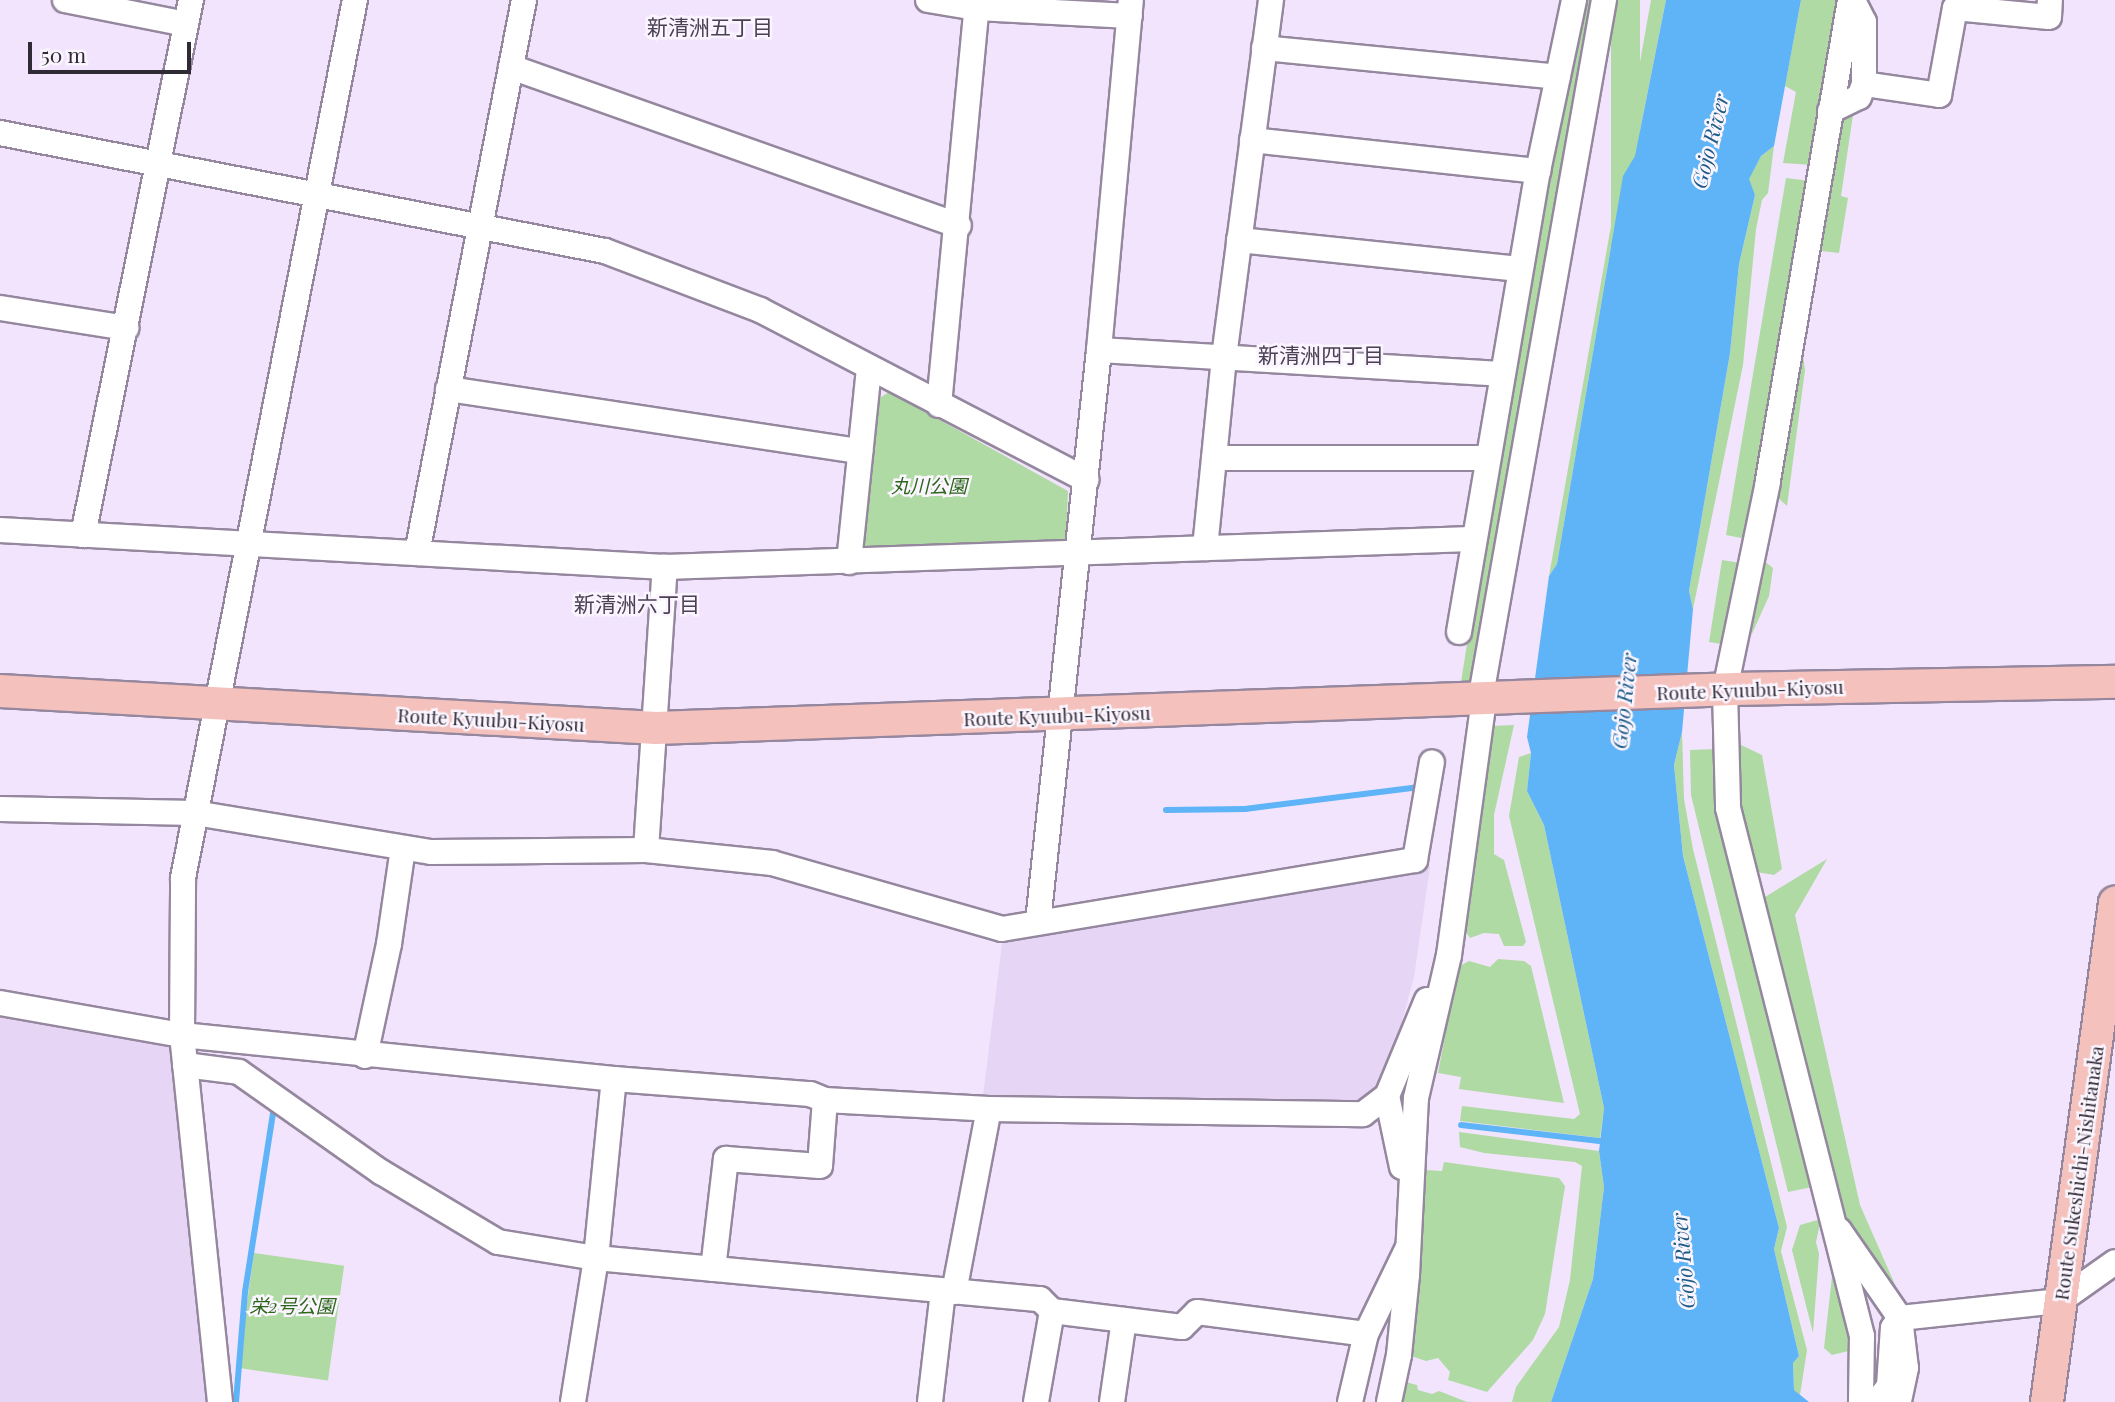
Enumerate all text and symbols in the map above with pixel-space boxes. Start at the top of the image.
district label: 新清洲五丁目 [647,13,773,39]
scale bar [32,28,194,72]
text: 50 m [41,40,86,68]
water label: Gojo River [1685,91,1733,191]
district label: 新清洲四丁目 [1258,341,1384,367]
park label: 丸川公園 [891,475,967,497]
district label: 新清洲六丁目 [574,590,700,616]
water label: Gojo River [1605,652,1641,750]
street label: Route Kyuubu-Kiyosu [1656,675,1844,705]
street label: Route Kyuubu-Kiyosu [963,701,1151,731]
street label: Route Kyuubu-Kiyosu [397,704,585,736]
street label: Route Sukeshichi-Nishitanaka [2050,1044,2108,1302]
water label: Gojo River [1665,1212,1699,1310]
park label: 栄2号公園 [249,1295,335,1317]

